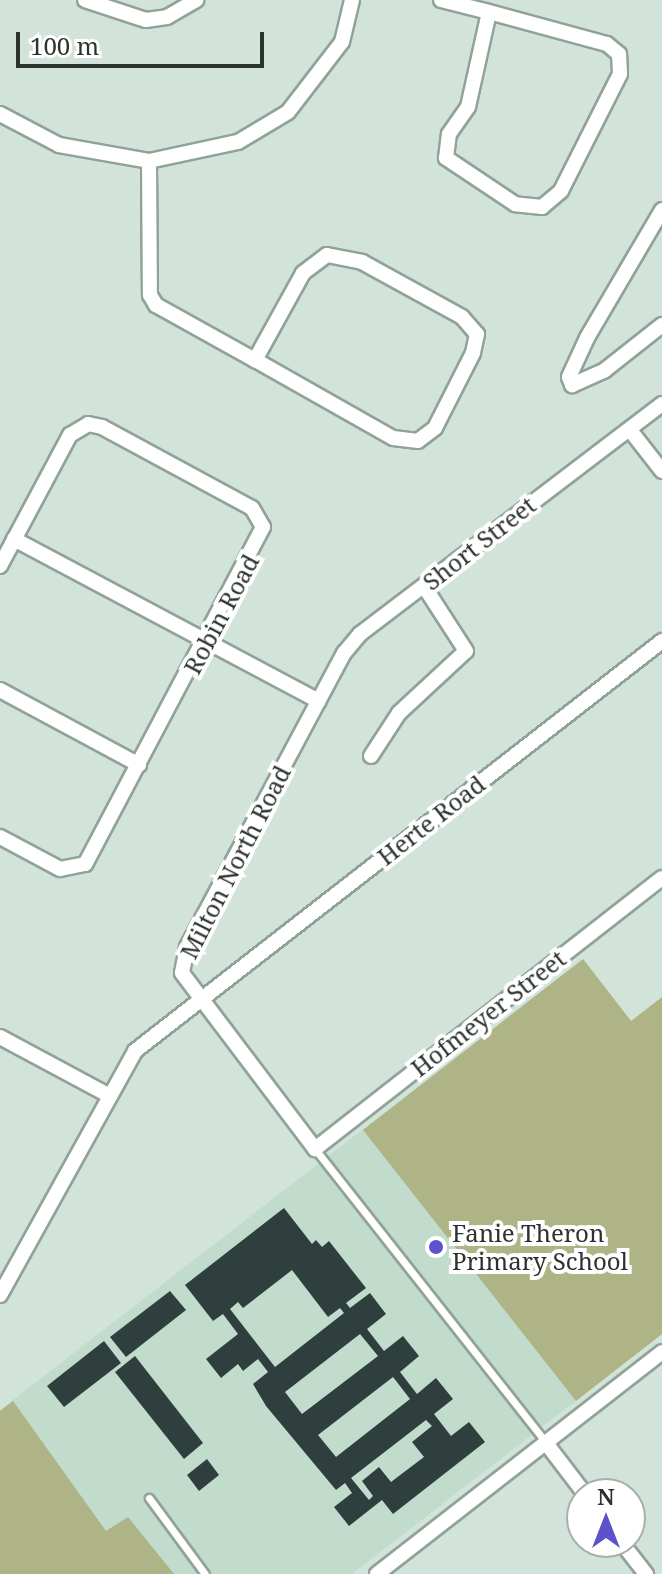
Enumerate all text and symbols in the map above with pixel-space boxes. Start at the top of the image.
scale bar [20,16,268,66]
text: 100 m [30,29,99,62]
street label: Short Street [417,490,541,596]
street label: Robin Road [177,549,265,679]
street label: Milton North Road [174,761,296,963]
street label: Herte Road [371,769,491,871]
street label: Hofmeyer Street [405,944,571,1082]
place label: Fanie Theron Primary School [452,1219,628,1275]
marker: Fanie Theron Primary School [427,1238,445,1256]
north arrow [566,1478,646,1558]
text: N [597,1481,615,1511]

